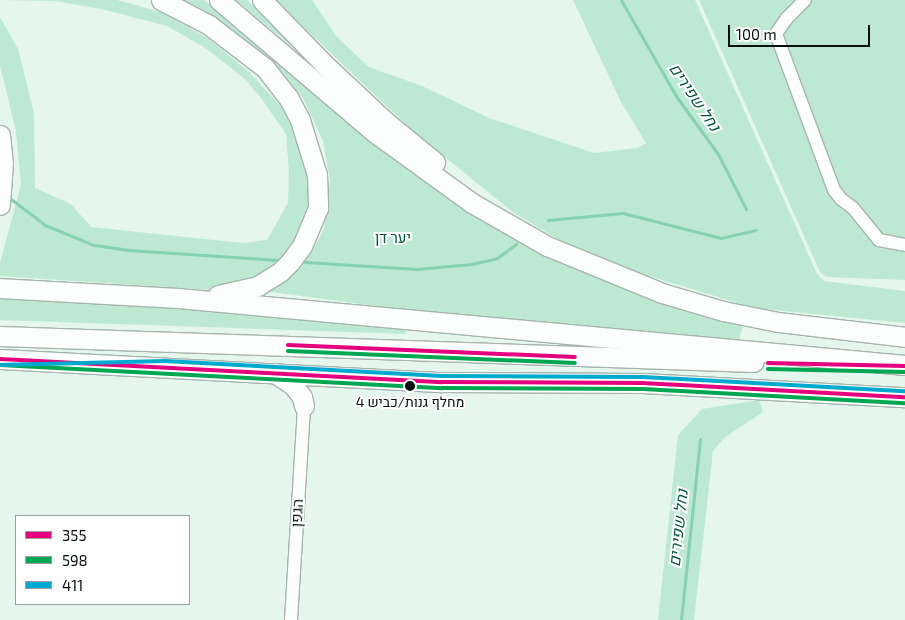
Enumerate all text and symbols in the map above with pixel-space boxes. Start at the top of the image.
scale bar [730,15,872,47]
text: 100 m [736,25,777,43]
water label: נחל שפירים [665,59,725,135]
park label: יער דן [375,229,411,247]
marker: מחלף גנות/כביש 4 [405,381,415,391]
place label: מחלף גנות/כביש 4 [356,394,464,410]
water label: נחל שפירים [664,488,692,568]
street label: הגפן [287,498,307,528]
legend [15,515,190,605]
text: 355 [62,526,86,544]
text: 598 [62,551,88,569]
text: 411 [62,576,83,594]

